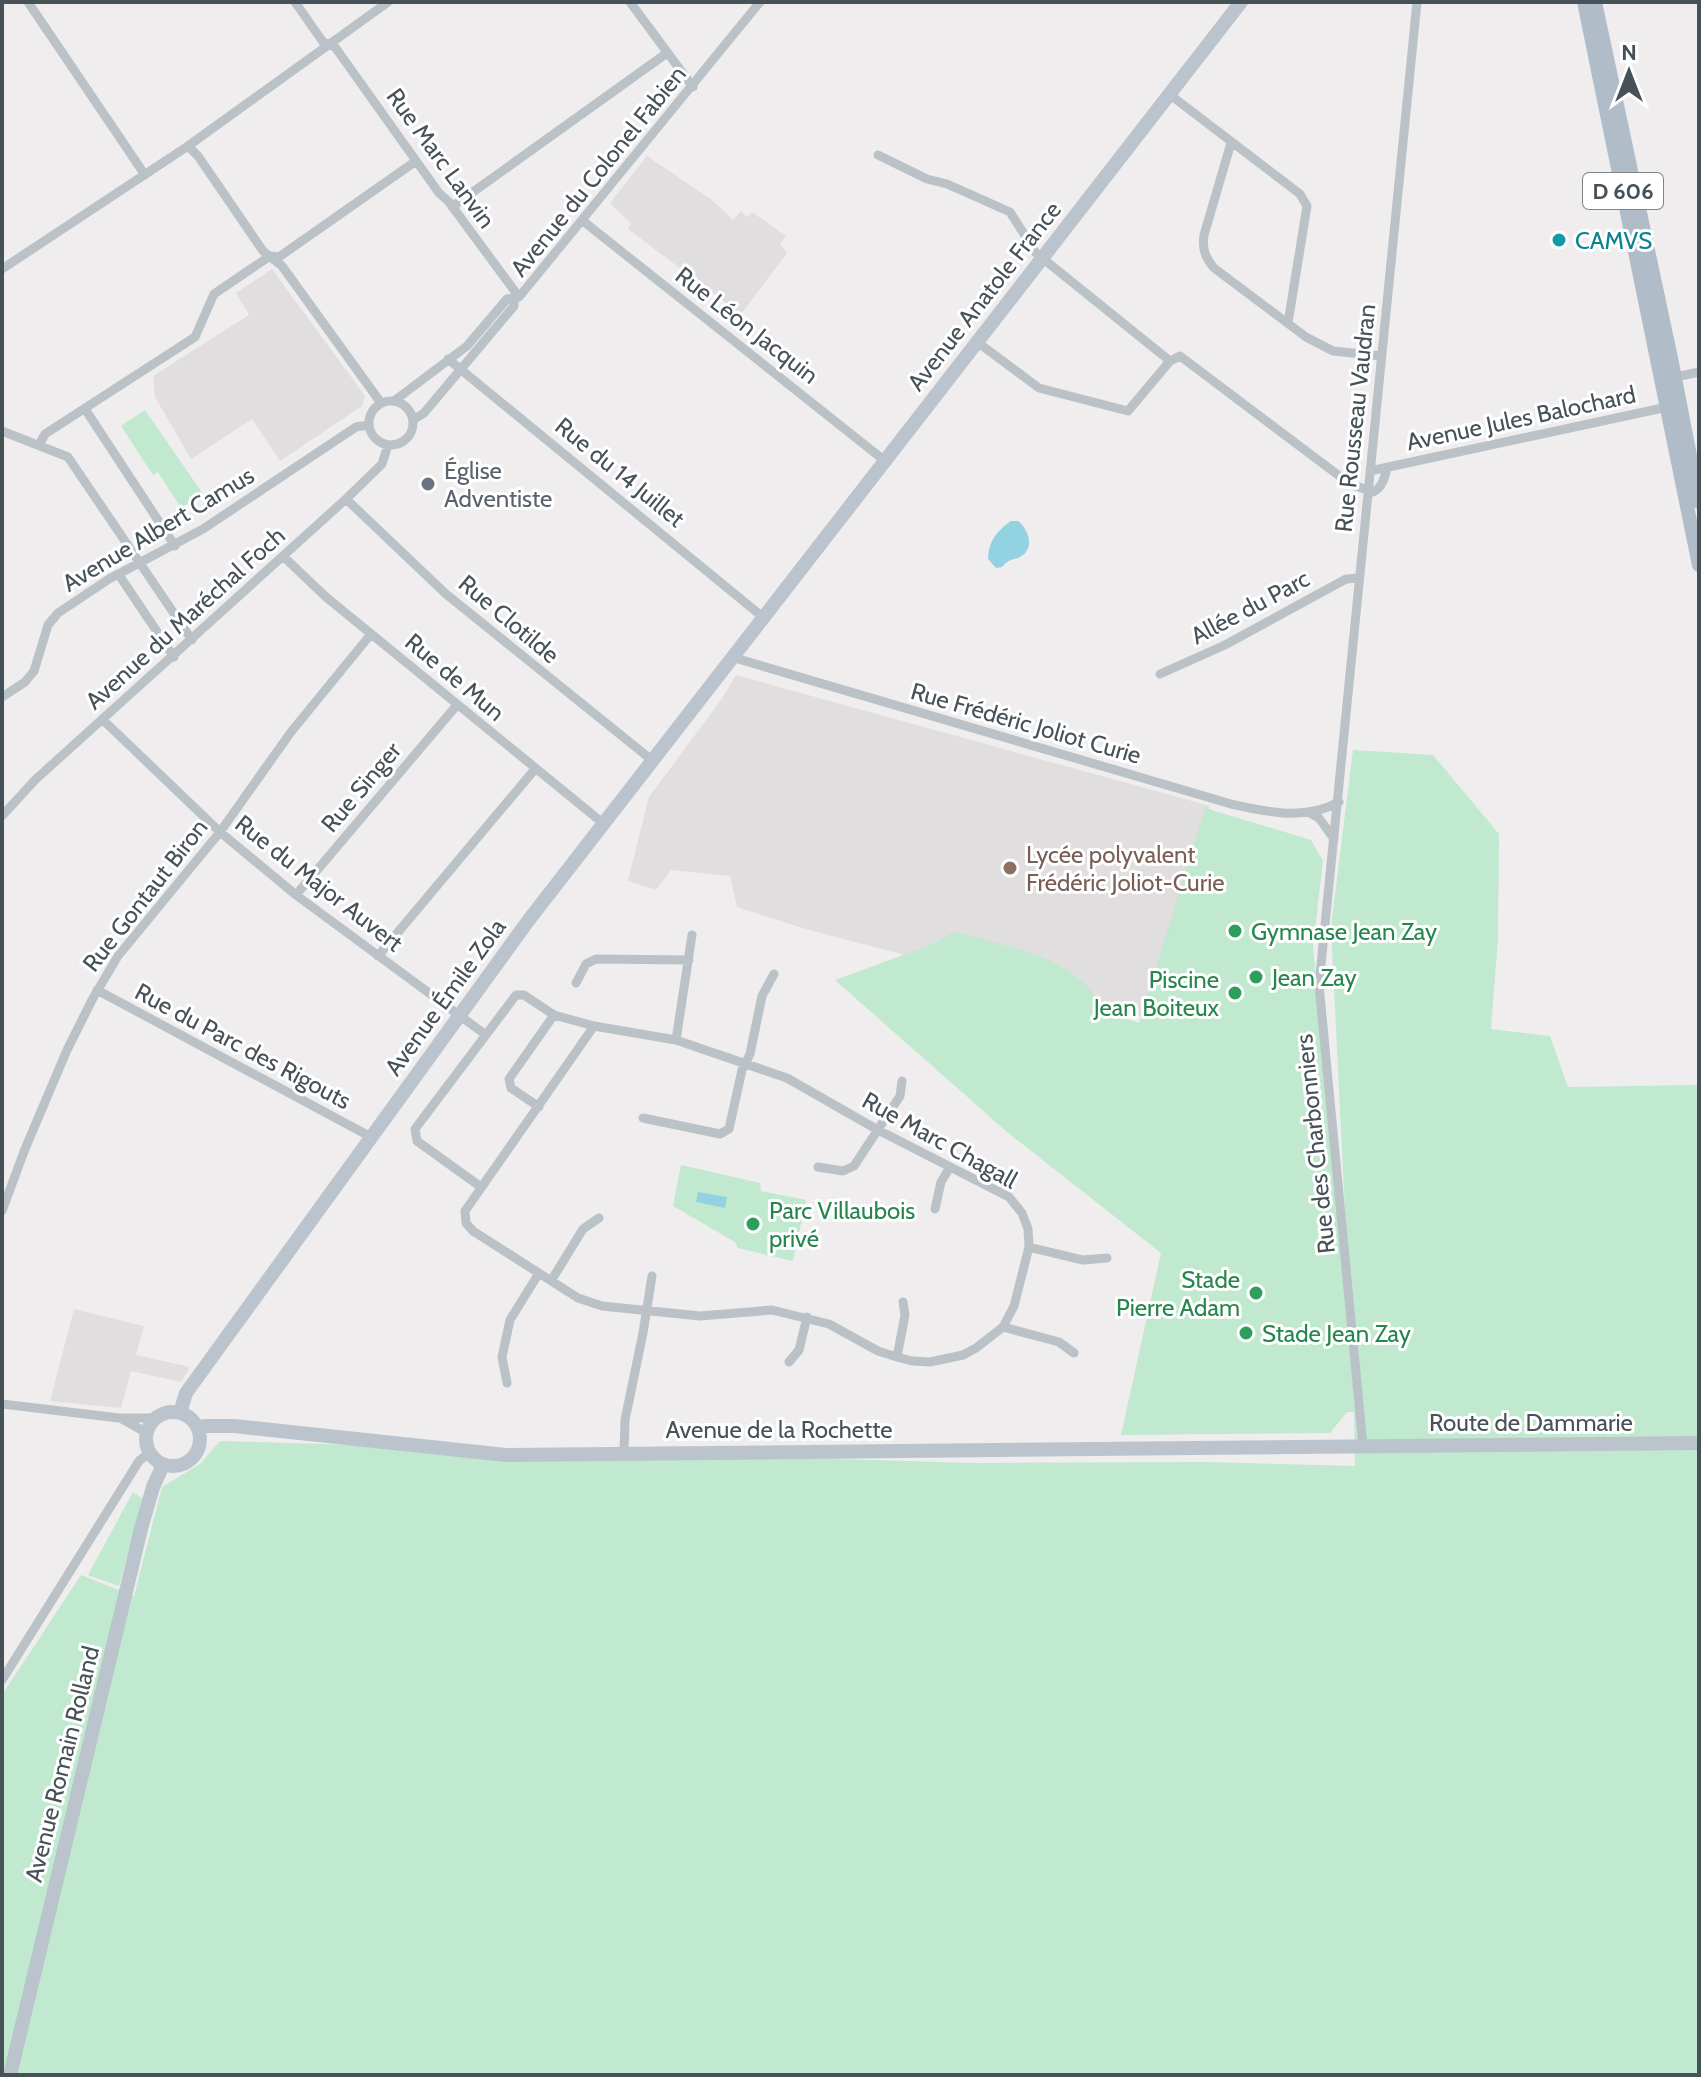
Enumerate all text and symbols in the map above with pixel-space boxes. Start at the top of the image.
north arrow [1589,32,1669,112]
text: N [1621,39,1637,66]
street label: Avenue du Colonel Fabien [504,60,692,282]
street label: Rue Marc Lanvin [381,82,501,234]
road number: D 606 [1583,173,1663,209]
street label: Avenue Anatole France [901,196,1067,396]
place label: CAMVS [1575,226,1652,255]
marker: CAMVS [1550,231,1568,249]
street label: Rue Léon Jacquin [670,260,824,390]
street label: Rue Rousseau Vaudran [1329,302,1381,534]
street label: Avenue Jules Balochard [1404,380,1638,456]
street label: Rue du 14 Juillet [549,411,691,533]
place label: Église Adventiste [444,456,552,513]
street label: Avenue Albert Camus [57,460,259,598]
marker: Église Adventiste [419,475,437,493]
street label: Avenue du Maréchal Foch [79,521,291,715]
street label: Allée du Parc [1186,564,1314,650]
street label: Rue Clotilde [453,569,565,669]
street label: Rue de Mun [399,627,511,727]
street label: Rue Frédéric Joliot Curie [907,676,1145,770]
street label: Rue Singer [315,736,407,838]
street label: Rue du Major Auvert [229,809,409,957]
street label: Rue Gontaut Biron [76,813,214,977]
place label: Lycée polyvalent Frédéric Joliot-Curie [1026,840,1225,897]
marker: Lycée polyvalent Frédéric Joliot-Curie [1001,859,1019,877]
street label: Avenue Émile Zola [378,913,512,1081]
place label: Gymnase Jean Zay [1251,917,1437,946]
marker: Gymnase Jean Zay [1226,922,1244,940]
place label: Jean Zay [1271,963,1357,992]
place label: Piscine Jean Boiteux [1093,965,1220,1022]
marker: Jean Zay [1247,968,1265,986]
street label: Rue du Parc des Rigouts [130,977,356,1115]
marker: Piscine Jean Boiteux [1226,984,1244,1002]
street label: Rue des Charbonniers [1289,1033,1341,1255]
street label: Rue Marc Chagall [857,1085,1023,1195]
place label: Parc Villaubois privé [769,1196,915,1253]
marker: Parc Villaubois privé [744,1215,762,1233]
place label: Stade Pierre Adam [1116,1265,1240,1322]
marker: Stade Pierre Adam [1247,1284,1265,1302]
place label: Stade Jean Zay [1262,1319,1411,1348]
marker: Stade Jean Zay [1237,1324,1255,1342]
street label: Route de Dammarie [1429,1408,1633,1437]
street label: Avenue de la Rochette [666,1415,892,1444]
street label: Avenue Romain Rolland [19,1643,105,1885]

